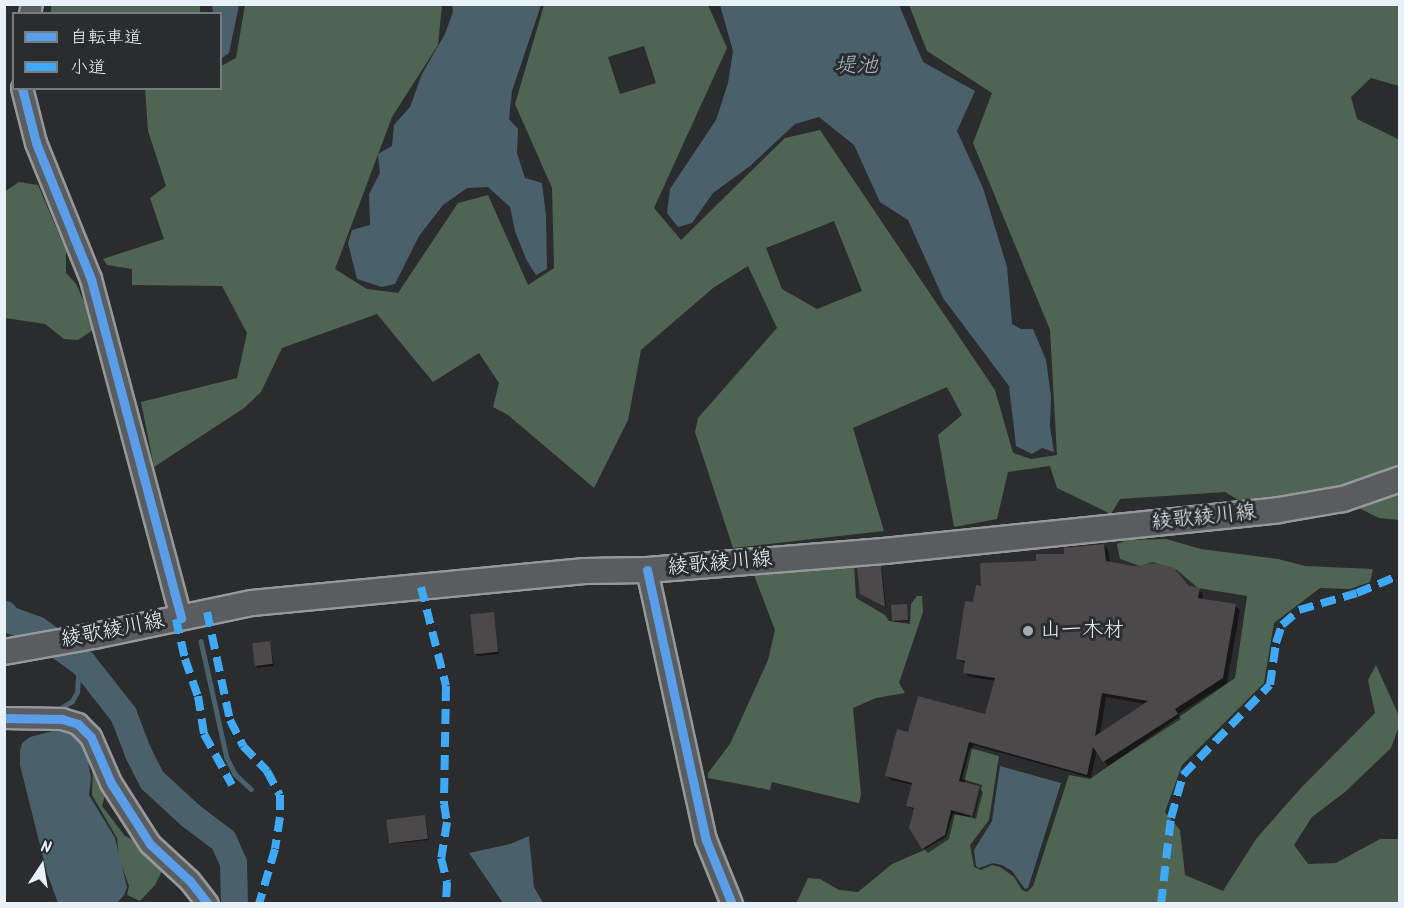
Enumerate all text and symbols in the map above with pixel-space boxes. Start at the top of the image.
legend [12,12,222,90]
text: 自転車道 [70,24,142,53]
text: 小道 [70,54,106,83]
water label: 堤池 [834,54,878,80]
street label: 綾歌綾川線 [1150,500,1258,536]
street label: 綾歌綾川線 [667,547,773,581]
street label: 綾歌綾川線 [59,609,167,653]
place label: 山一木材 [1040,618,1124,644]
marker: 山一木材 [1021,624,1035,638]
text: N [38,835,53,861]
north arrow [12,836,72,896]

